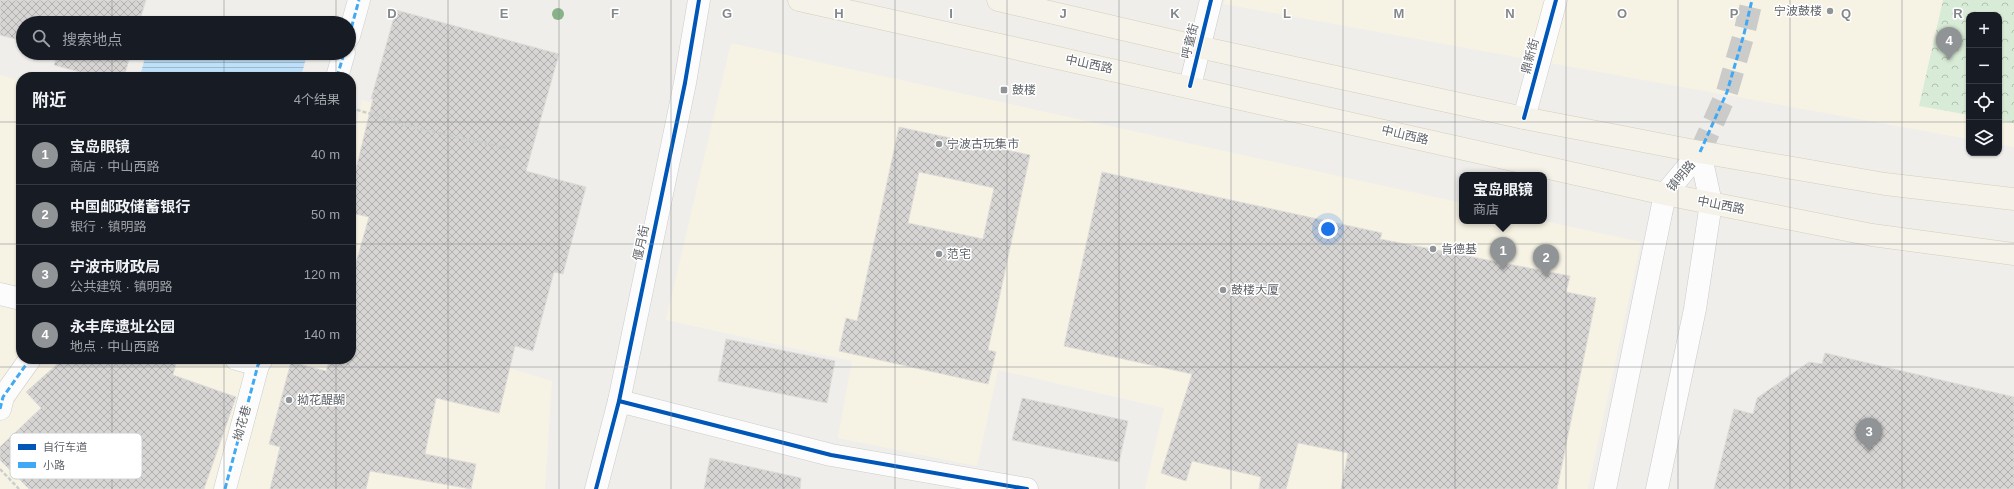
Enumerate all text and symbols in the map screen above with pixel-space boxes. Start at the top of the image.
place label: 宁波鼓楼 [1774,4,1822,18]
text: D [387,6,397,21]
text: E [500,6,509,21]
text: F [611,6,619,21]
text: G [722,6,732,21]
text: H [834,6,844,21]
text: I [949,6,953,21]
text: J [1059,6,1067,21]
text: K [1170,6,1180,21]
text: L [1283,6,1291,21]
text: M [1394,6,1404,21]
text: N [1505,6,1515,21]
text: O [1617,6,1627,21]
text: P [1730,6,1739,21]
marker: 宁波鼓楼 [1825,6,1835,16]
text: Q [1841,6,1851,21]
text: R [1953,6,1963,21]
map controls [1966,12,2002,156]
button: + [1966,12,2002,48]
search box [16,16,356,60]
street label: 呼童街 [1179,22,1201,60]
icon: search [30,27,52,49]
pin: 4 [1936,27,1962,60]
text: 搜索地点 [62,31,122,48]
street label: 鼎新街 [1519,37,1541,75]
button: − [1966,48,2002,84]
street label: 中山西路 [1064,52,1114,76]
place label: 鼓楼 [1012,83,1036,97]
button: locate [1966,84,2002,120]
marker: 鼓楼 [999,85,1009,95]
text: 附近 [32,91,66,110]
text: 4个结果 [294,92,340,107]
button: layers [1966,120,2002,156]
street label: 中山西路 [1380,123,1430,147]
place label: 宁波古玩集市 [947,137,1019,151]
text: 宝岛眼镜 [70,138,130,155]
marker: 宁波古玩集市 [934,139,944,149]
text: 1 [41,147,49,162]
text: 40 m [311,147,340,162]
street label: 镇明路 [1664,158,1698,194]
text: 商店 · 中山西路 [70,159,160,174]
popup [1459,172,1547,224]
text: 宝岛眼镜 [1473,181,1533,198]
street label: 中山西路 [1696,194,1746,216]
text: 中国邮政储蓄银行 [70,198,190,215]
text: 商店 [1473,202,1499,217]
text: 2 [41,207,49,222]
text: 50 m [311,207,340,222]
text: 银行 · 镇明路 [70,219,147,234]
your location [1318,219,1338,239]
street label: 偃月街 [630,224,652,262]
pin: 1 [1490,237,1516,270]
place label: 肯德基 [1441,242,1477,256]
marker: 肯德基 [1428,244,1438,254]
pin: 2 [1533,244,1559,277]
place label: 范宅 [947,247,971,261]
marker: 范宅 [934,249,944,259]
text: 宁波市财政局 [70,258,160,275]
text: 3 [41,267,49,282]
text: 120 m [304,267,340,282]
text: 公共建筑 · 镇明路 [70,279,173,294]
place label: 鼓楼大厦 [1231,283,1279,297]
marker: 鼓楼大厦 [1218,285,1228,295]
text: 永丰库遗址公园 [70,318,175,335]
text: 4 [41,327,49,342]
text: 140 m [304,327,340,342]
text: 地点 · 中山西路 [70,339,160,354]
place label: 拗花醍醐 [297,393,345,407]
marker: 拗花醍醐 [284,395,294,405]
street label: 拗花巷 [230,404,254,442]
pin: 3 [1856,418,1882,451]
legend [10,433,142,479]
text: 自行车道 [43,441,87,453]
text: 小路 [43,459,65,471]

